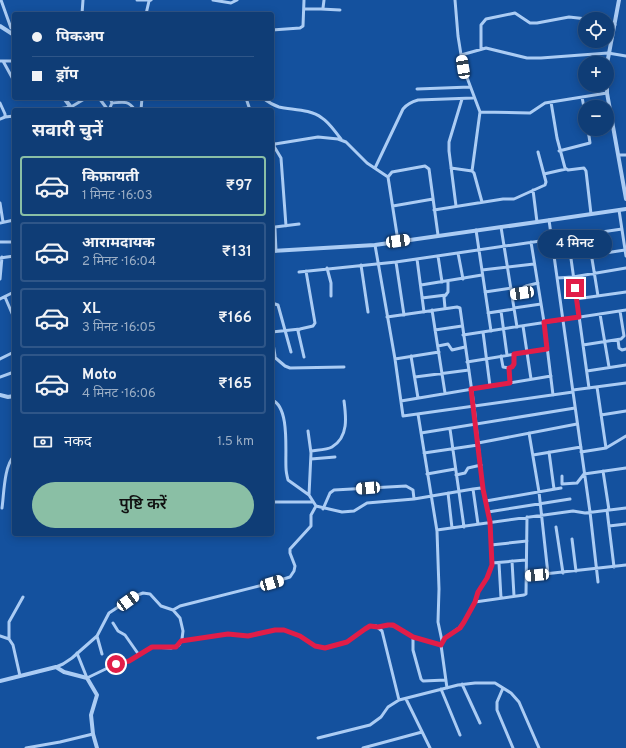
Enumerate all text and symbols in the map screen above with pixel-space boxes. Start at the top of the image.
map controls [578,12,614,136]
button: locate [578,12,614,48]
text: पिकअप [56,28,104,47]
car [455,54,471,80]
button: + [578,56,614,92]
text: ड्रॉप [56,66,78,85]
button: − [578,100,614,136]
text: सवारी चुनें [32,120,103,143]
icon: car [34,168,70,204]
text: किफ़ायती [82,168,139,187]
text: ₹97 [225,177,252,196]
text: 1 मिनट · 16:03 [82,188,153,204]
callout: 4 मिनट [538,230,612,258]
car [385,233,411,249]
icon: car [34,234,70,270]
text: आरामदायक [82,234,155,253]
text: 4 मिनट [556,236,594,252]
text: ₹131 [222,243,252,262]
text: 2 मिनट · 16:04 [82,254,156,270]
route end [566,279,584,297]
car [509,285,535,301]
icon: car [34,300,70,336]
text: XL [82,300,100,319]
text: ₹166 [218,309,252,328]
text: 3 मिनट · 16:05 [82,320,156,336]
icon: car [34,366,70,402]
text: Moto [82,366,117,385]
text: ₹165 [218,375,252,394]
text: 4 मिनट · 16:06 [82,386,156,402]
icon: cash [32,431,54,453]
text: नकद [64,433,92,452]
text: 1.5 km [217,434,254,450]
car [356,481,380,495]
button: पुष्टि करें [32,482,254,528]
car [525,568,549,582]
car [259,574,285,592]
car [115,589,141,613]
route start [107,655,125,673]

